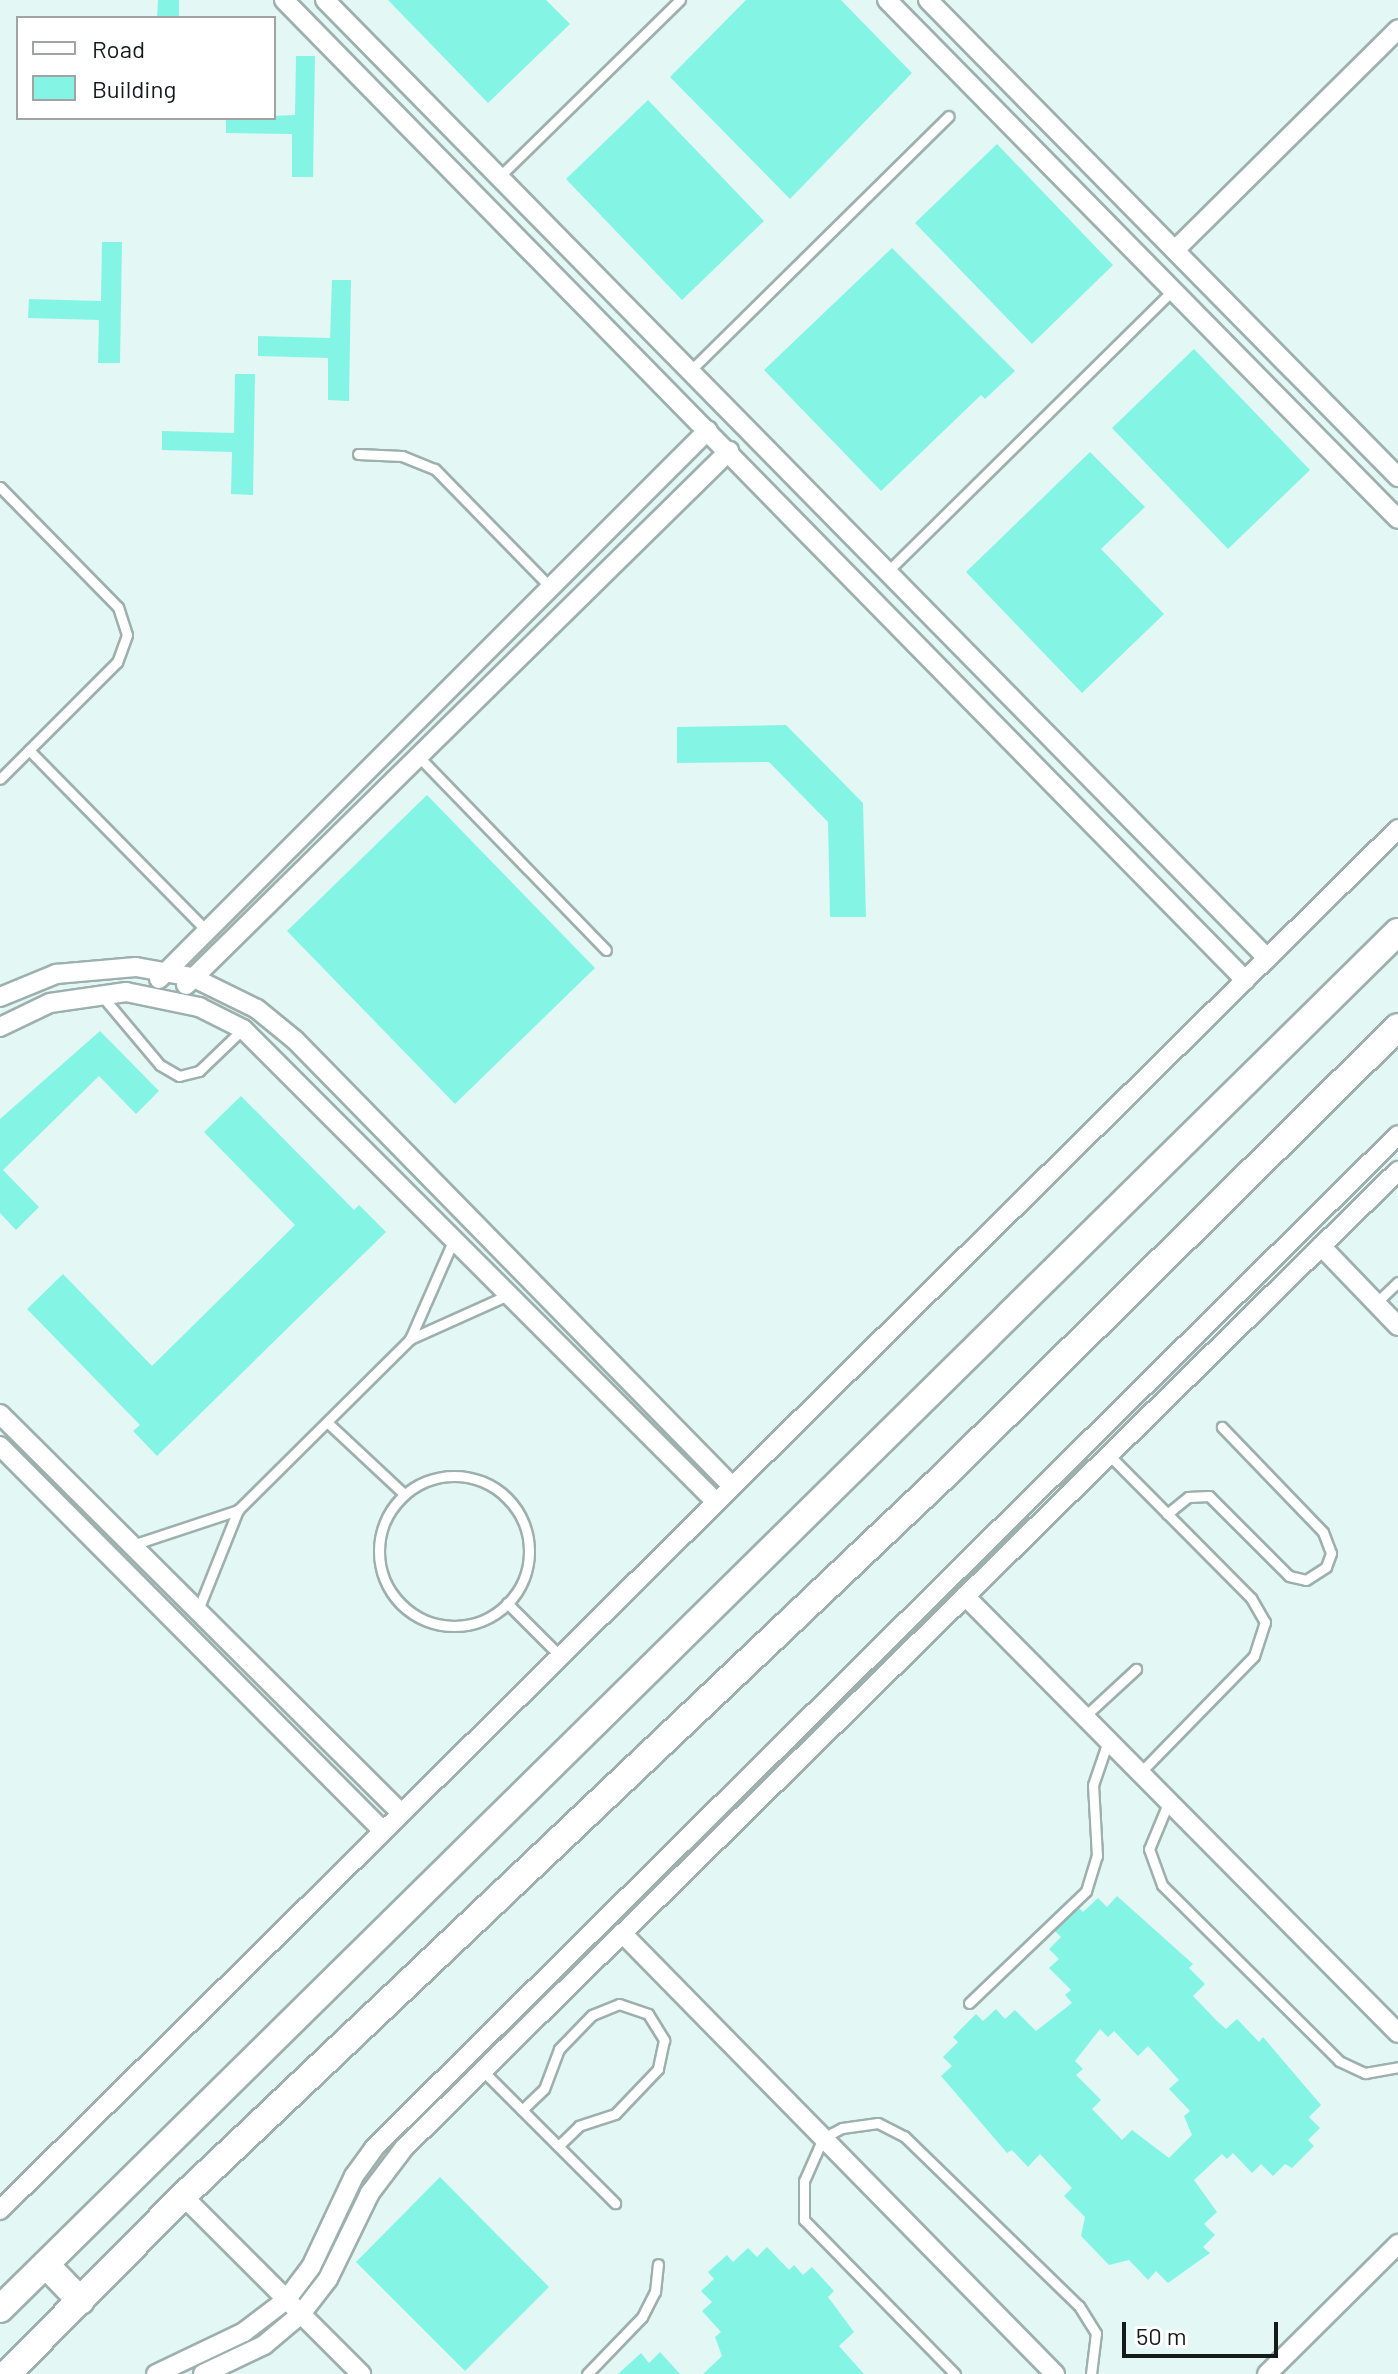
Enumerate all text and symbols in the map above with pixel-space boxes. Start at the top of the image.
legend [16,16,276,120]
text: Road [92,34,145,63]
text: Building [92,74,176,103]
scale bar [1126,2306,1282,2356]
text: 50 m [1136,2321,1187,2350]

